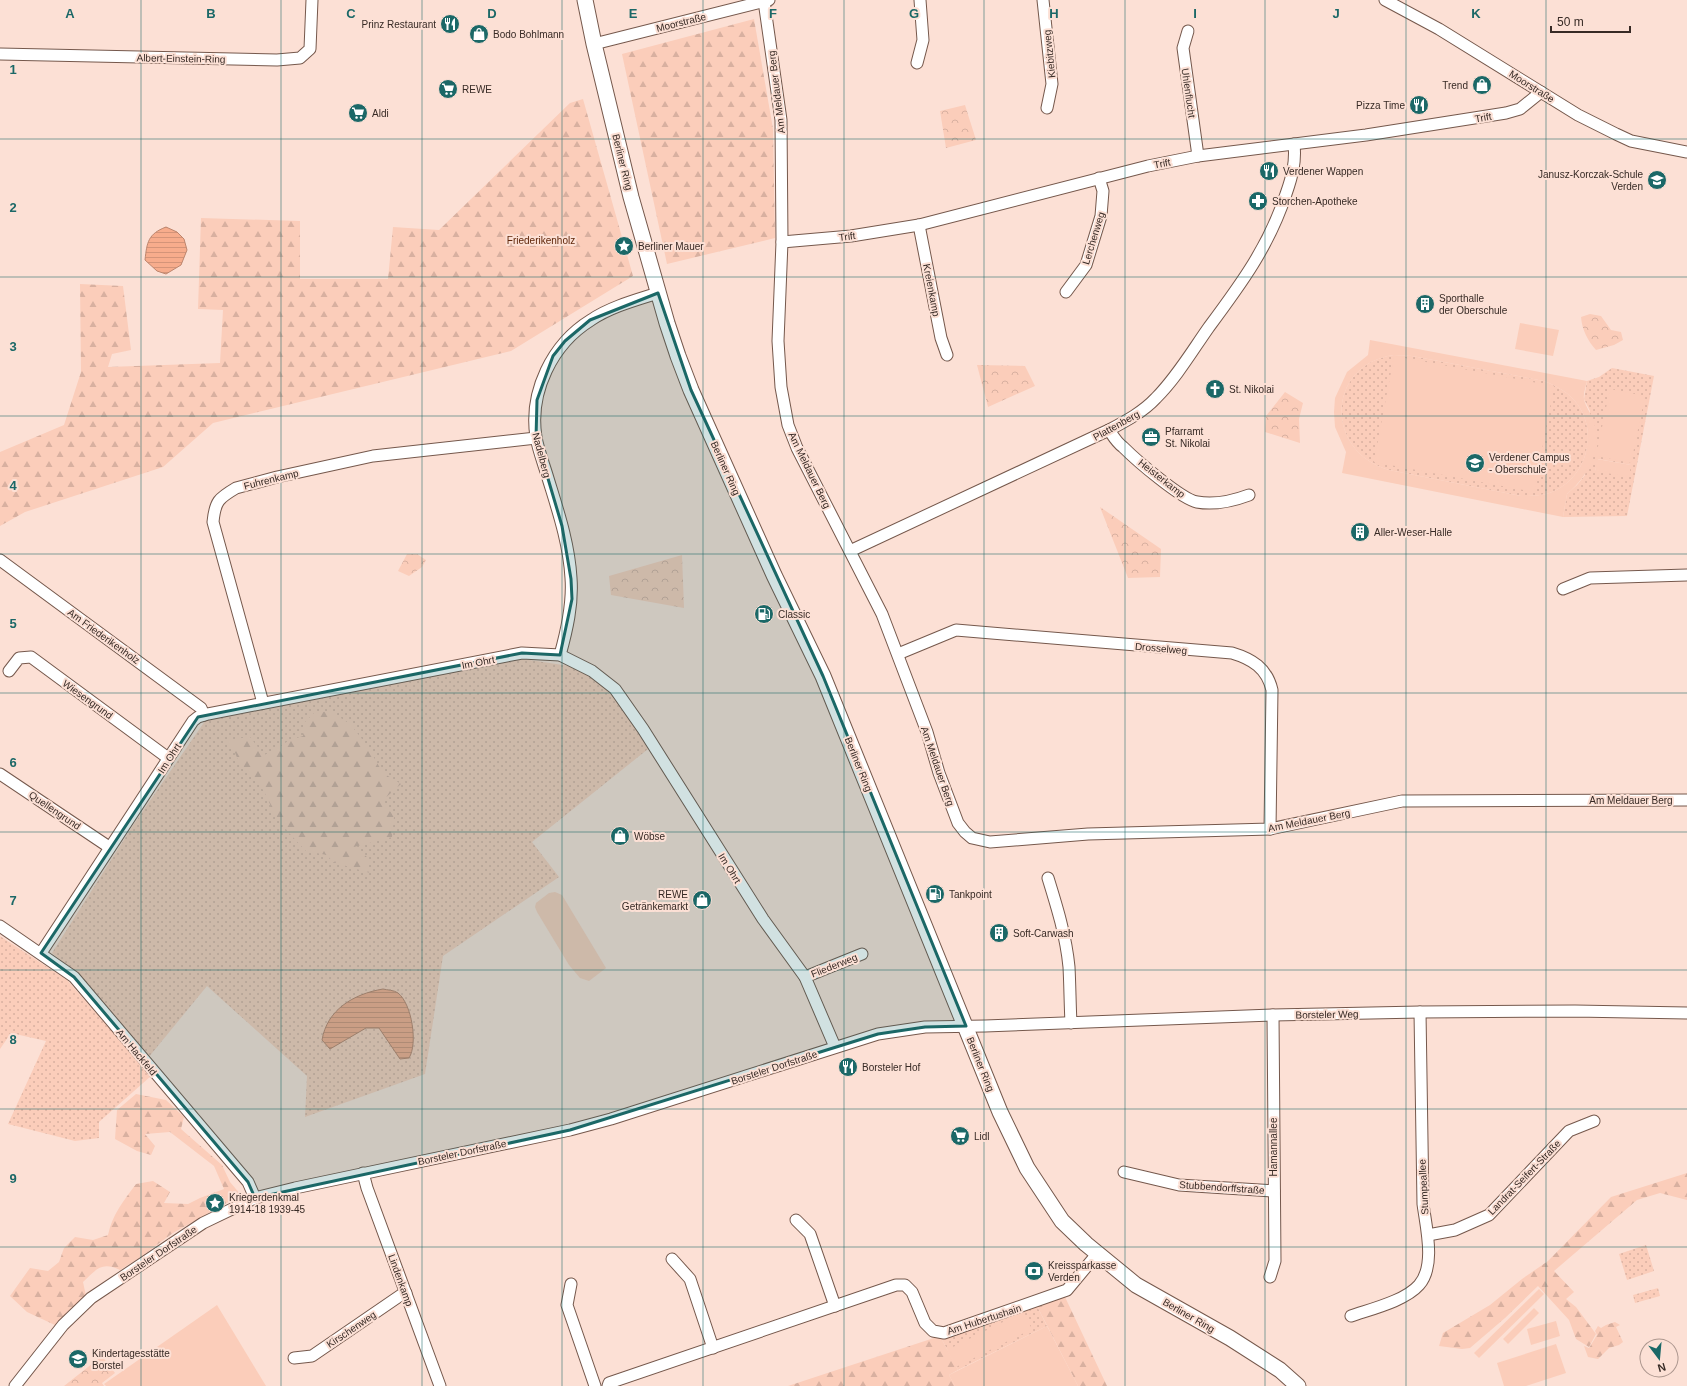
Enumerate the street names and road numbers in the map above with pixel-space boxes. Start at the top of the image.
street label: Moorstraße [655,11,708,34]
street label: Kiebitzweg [1041,29,1057,79]
street label: Am Meldauer Berg [766,50,787,134]
street label: Albert-Einstein-Ring [136,52,226,65]
street label: Uhlenflucht [1180,68,1197,119]
street label: Moorstraße [1507,68,1557,105]
street label: Trift [1474,111,1493,124]
street label: Berliner Ring [610,133,635,191]
street label: Trift [1153,156,1172,170]
street label: Lerchenweg [1080,210,1107,266]
street label: Trift [838,230,856,243]
street label: Kreienkamp [921,263,942,318]
street label: Plattenberg [1091,408,1141,443]
street label: Am Meldauer Berg [786,430,833,510]
street label: Nadelberg [530,431,553,479]
street label: Berliner Ring [709,440,742,497]
street label: Heisterkamp [1136,457,1188,500]
street label: Fuhrenkamp [243,467,300,492]
street label: Am Friederikenholz [66,607,142,666]
street label: Drosselweg [1134,641,1187,656]
street label: Im Ohrt [461,654,496,671]
street label: Wiesengrund [61,678,115,721]
street label: Am Meldauer Berg [919,725,956,807]
street label: Berliner Ring [843,735,874,793]
street label: Im Ohrt [156,741,183,775]
street label: Quellengrund [27,789,83,832]
street label: Am Meldauer Berg [1589,795,1673,806]
street label: Am Meldauer Berg [1267,807,1351,834]
street label: Im Ohrt [716,851,743,885]
street label: Fliederweg [809,951,859,980]
street label: Borsteler Weg [1295,1008,1359,1021]
street label: Am Hackfeld [114,1027,159,1078]
street label: Berliner Ring [965,1035,996,1093]
street label: Borsteler Dorfstraße [730,1048,819,1087]
street label: Hamannallee [1268,1117,1279,1176]
street label: Landrat-Seifert-Straße [1486,1137,1563,1217]
street label: Borsteler Dorfstraße [417,1138,508,1167]
street label: Stumpeallee [1417,1158,1430,1215]
street label: Stubbendorffstraße [1179,1179,1265,1196]
street label: Borsteler Dorfstraße [118,1223,199,1283]
street label: Lindenkamp [386,1253,415,1308]
street label: Berliner Ring [1161,1296,1217,1335]
street label: Am Hubertushain [946,1302,1023,1337]
street label: Kirschenweg [324,1309,378,1350]

